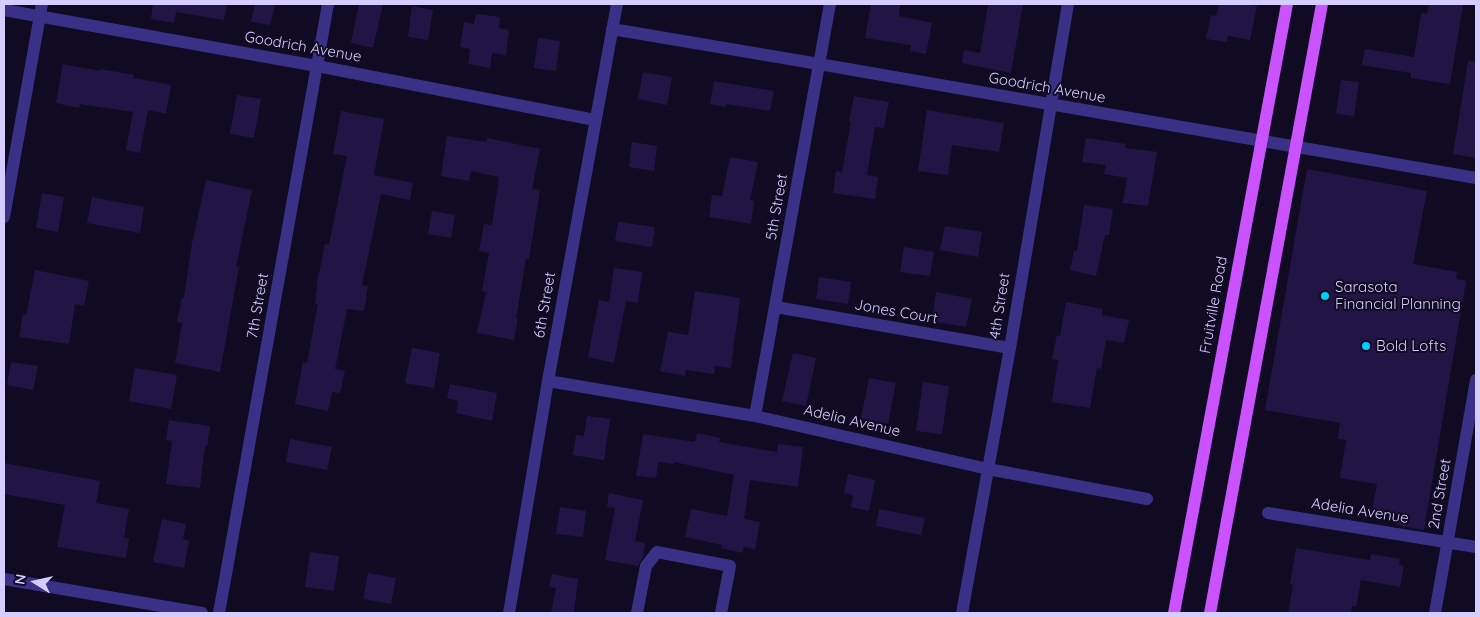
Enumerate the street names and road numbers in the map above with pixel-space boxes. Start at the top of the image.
street label: Goodrich Avenue [243,28,363,66]
street label: Goodrich Avenue [987,69,1107,107]
street label: 5th Street [762,173,792,241]
street label: Fruitville Road [1197,255,1231,355]
street label: 6th Street [530,271,560,339]
street label: 7th Street [243,272,273,340]
street label: 4th Street [986,272,1014,340]
street label: Jones Court [853,296,939,328]
street label: Adelia Avenue [802,401,902,441]
street label: 2nd Street [1425,457,1455,531]
street label: Adelia Avenue [1310,494,1410,528]

